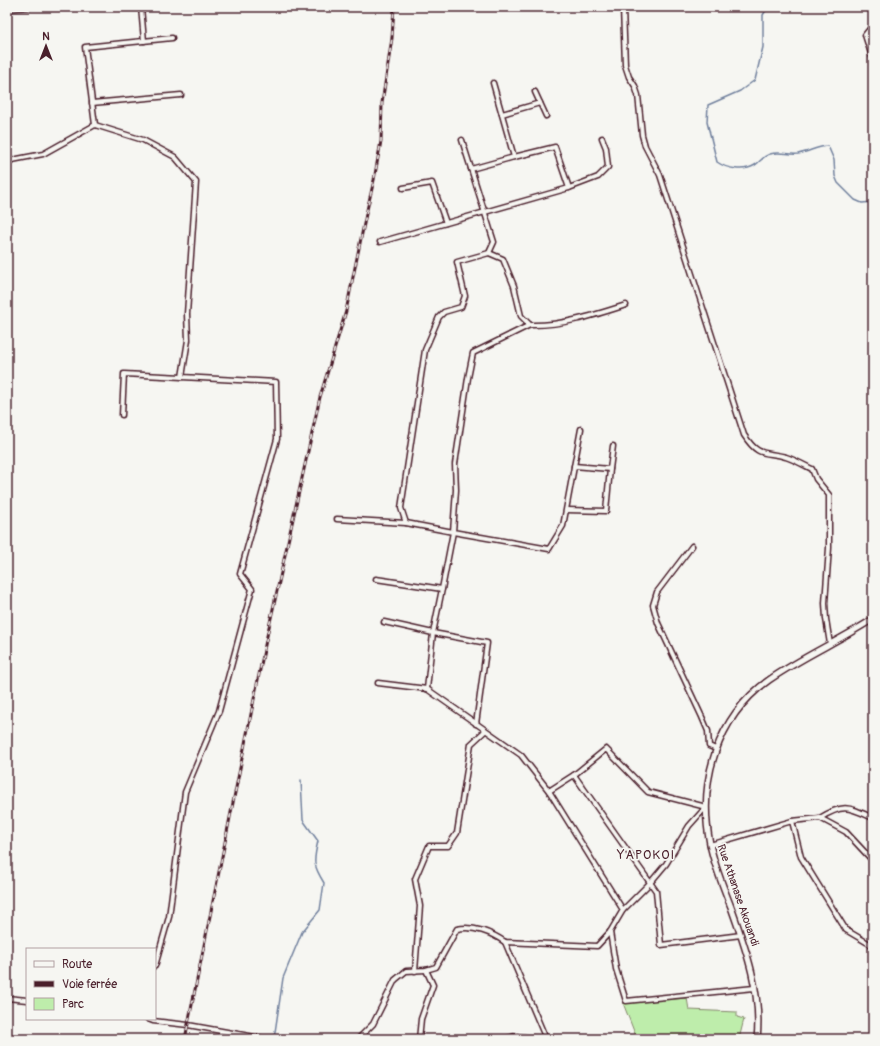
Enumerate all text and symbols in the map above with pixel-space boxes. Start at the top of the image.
north arrow [26,26,66,66]
text: N [42,30,50,43]
street label: Rue Athanase Akouandi [714,842,762,948]
district label: YAPOKOI [616,847,675,863]
legend [26,948,156,1020]
text: Route [62,957,92,972]
text: Voie ferrée [62,977,117,992]
text: Parc [62,997,84,1012]

